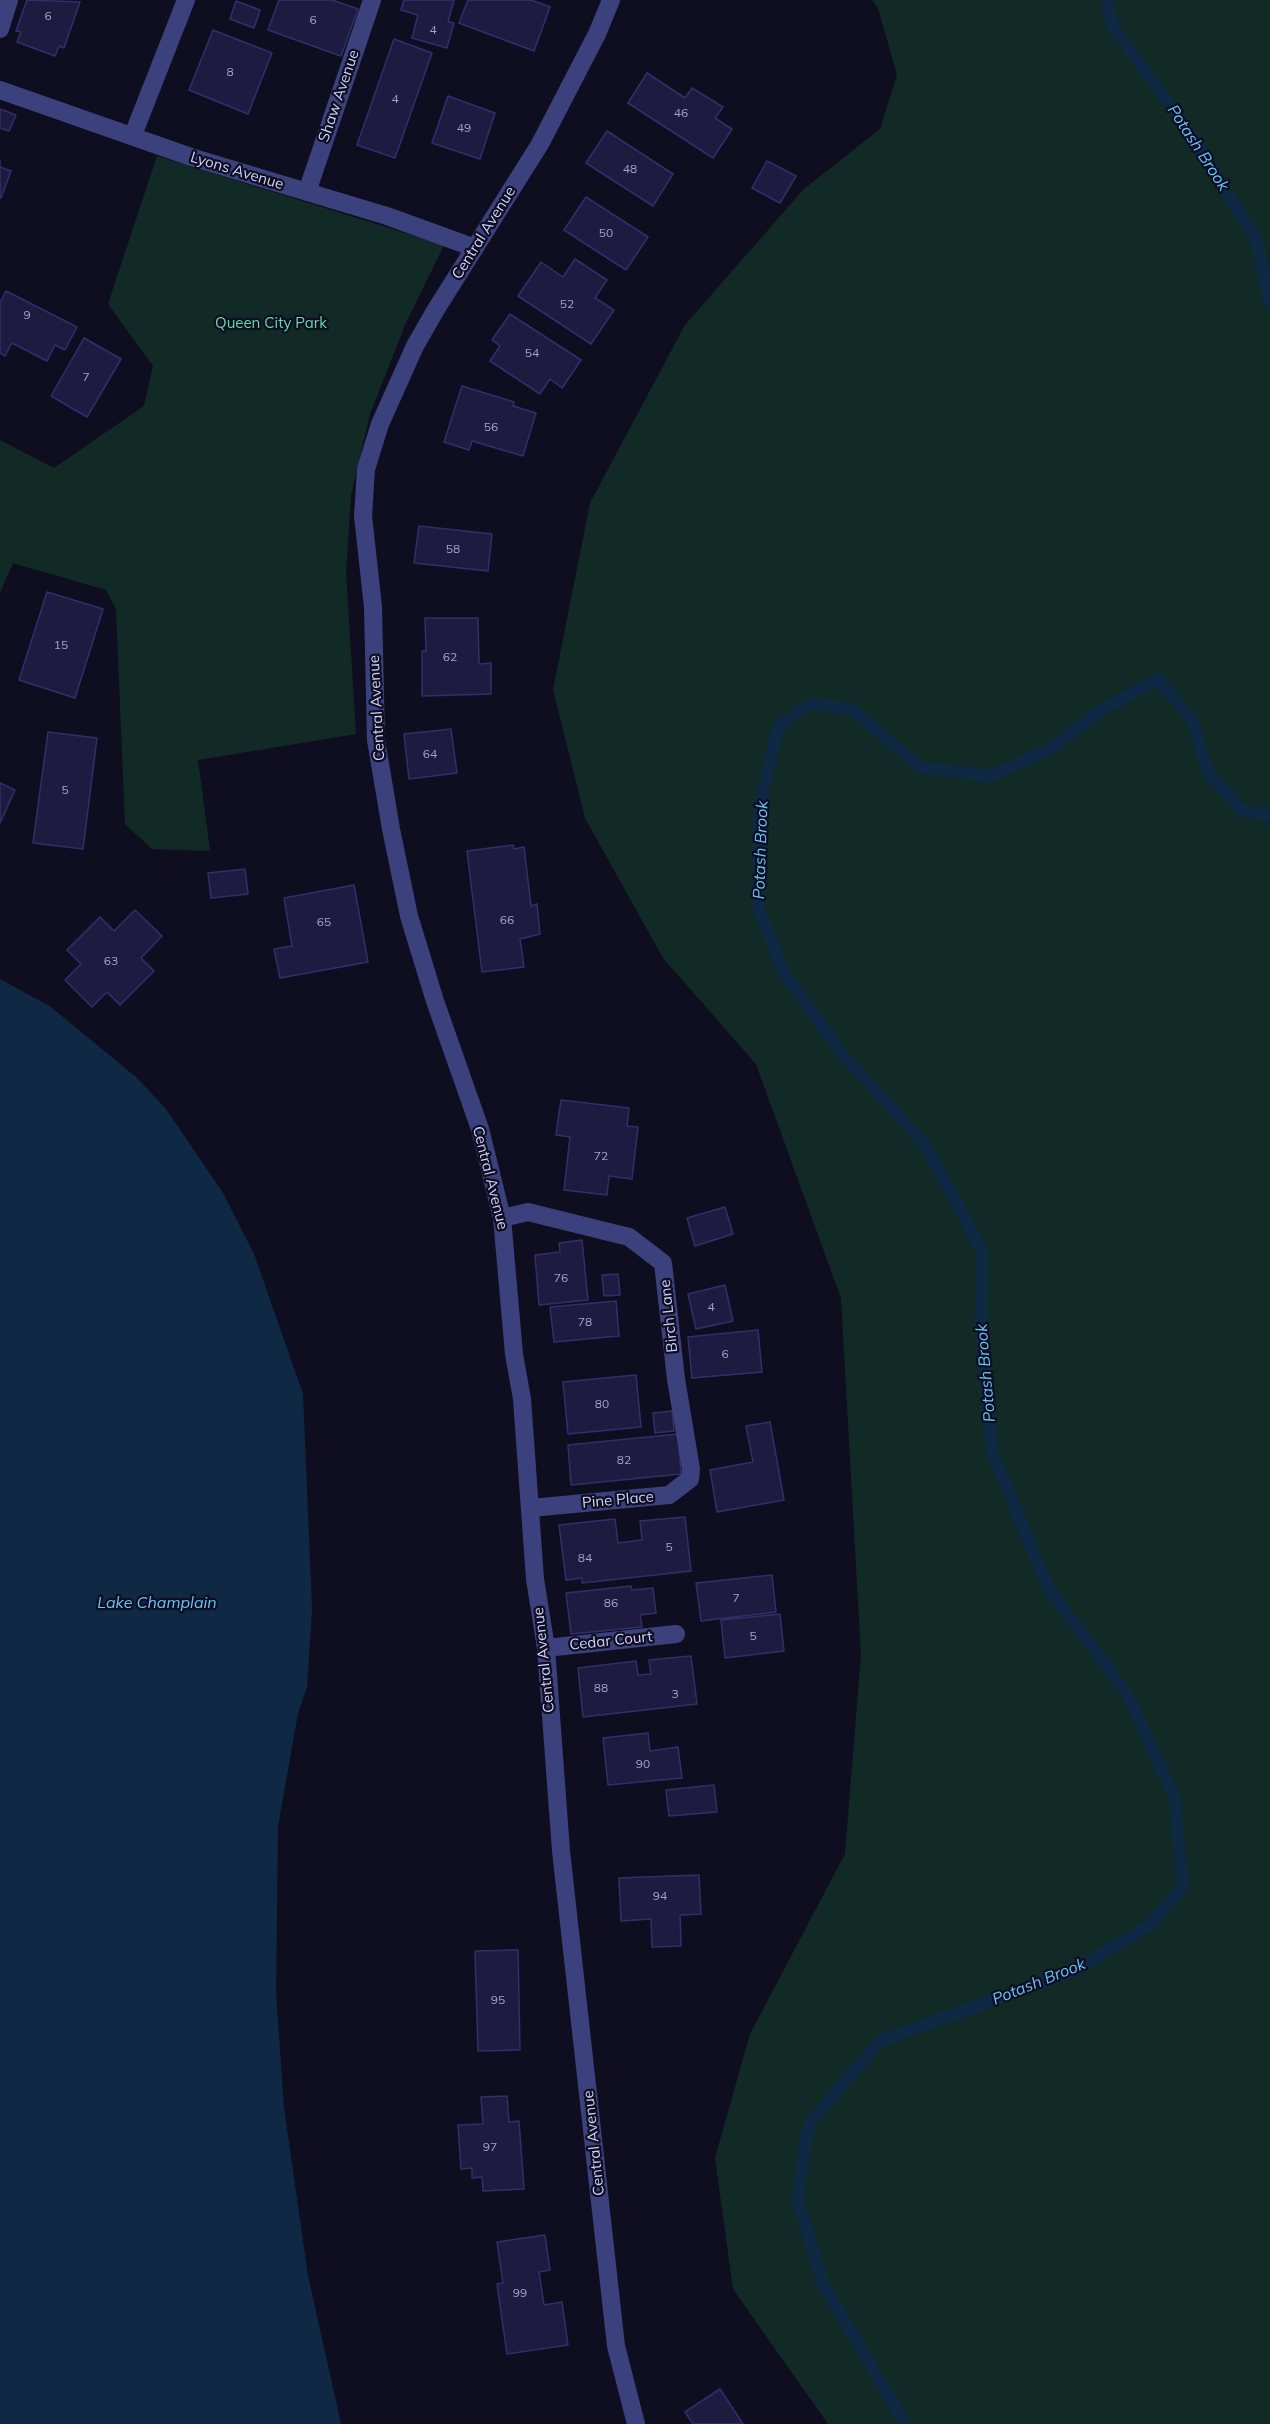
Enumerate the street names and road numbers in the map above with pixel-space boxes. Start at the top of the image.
street label: Shaw Avenue [315,48,363,144]
street label: Lyons Avenue [188,148,286,194]
street label: Central Avenue [448,183,520,283]
street label: Central Avenue [365,655,389,761]
street label: Central Avenue [468,1124,512,1232]
street label: Birch Lane [656,1279,682,1353]
street label: Pine Place [581,1488,655,1512]
street label: Central Avenue [530,1606,558,1714]
street label: Cedar Court [569,1628,653,1654]
street label: Central Avenue [580,2089,608,2197]

